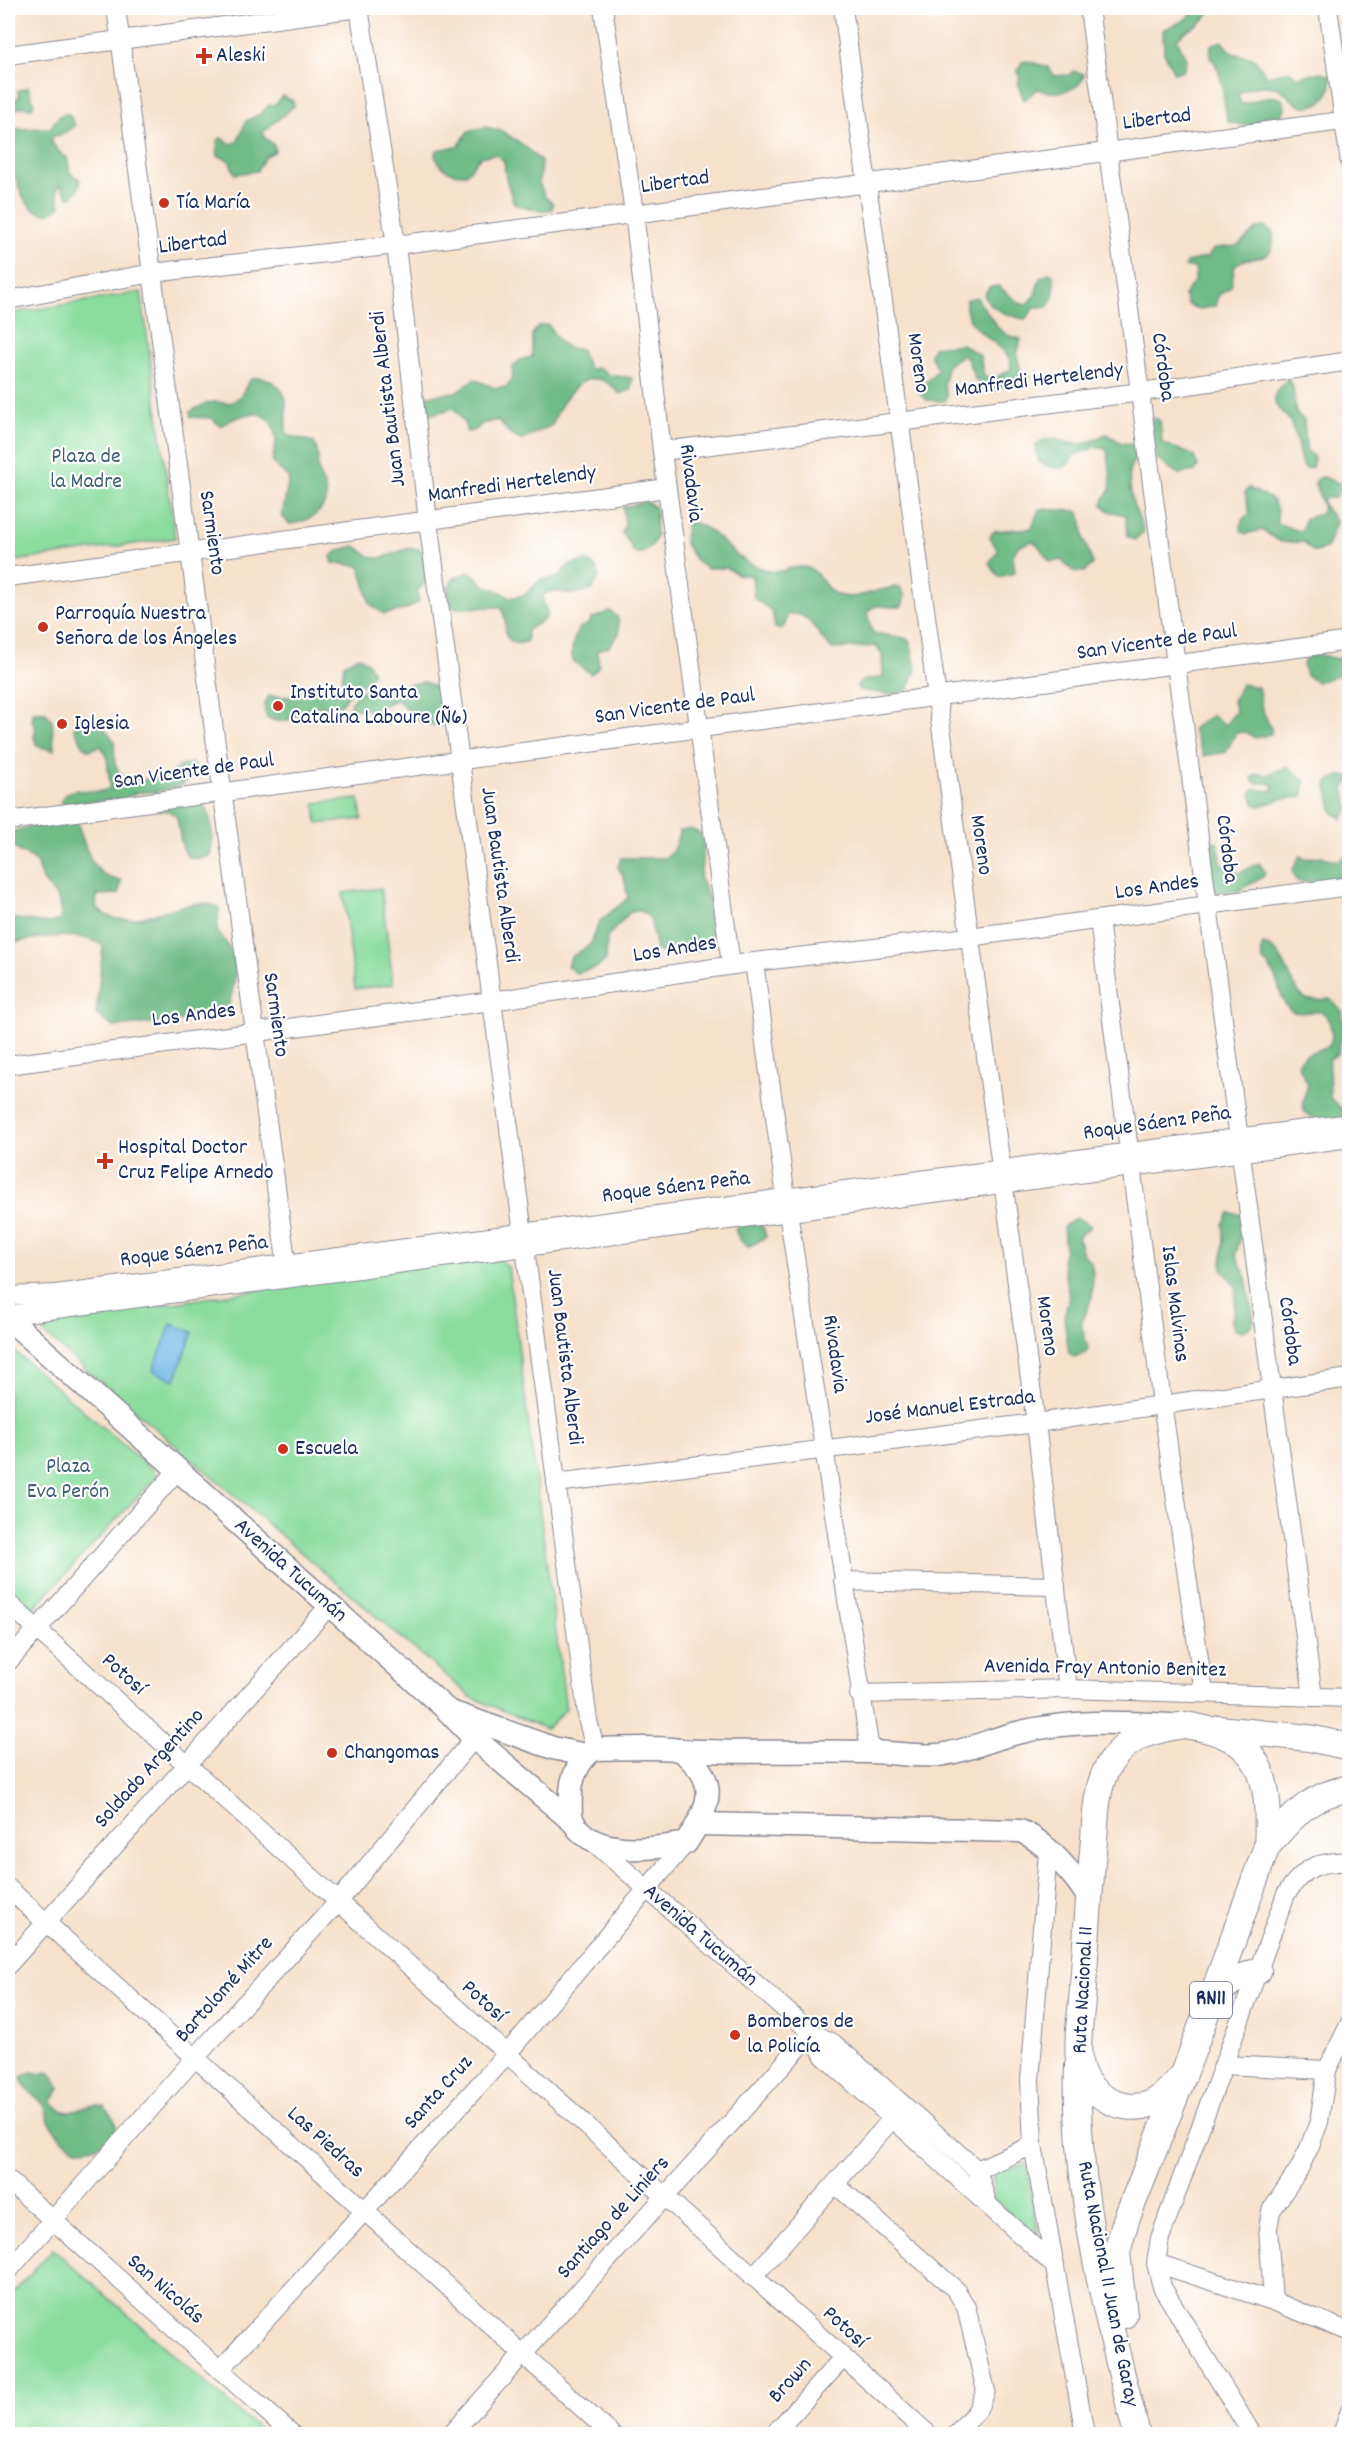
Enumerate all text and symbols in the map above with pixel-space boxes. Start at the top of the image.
place label: Aleski [216,41,265,72]
marker: Aleski [197,49,211,63]
street label: Libertad [1121,100,1193,140]
street label: Libertad [639,163,711,203]
place label: Tía María [176,188,251,219]
marker: Tía María [157,196,171,210]
street label: Libertad [157,224,229,264]
street label: Juan Bautista Alberdi [363,309,415,489]
street label: Moreno [897,331,937,395]
street label: Córdoba [1142,331,1182,404]
street label: Manfredi Hertelendy [953,355,1126,407]
park label: Plaza de la Madre [50,442,122,498]
street label: Rivadavia [670,442,710,524]
street label: Manfredi Hertelendy [426,458,599,512]
street label: Sarmiento [190,489,232,577]
place label: Parroquía Nuestra Señora de los Ángeles [55,599,237,655]
street label: San Vicente de Paul [1075,616,1239,670]
marker: Parroquía Nuestra Señora de los Ángeles [36,620,50,634]
place label: Instituto Santa Catalina Laboure (Ñ6) [290,678,467,734]
street label: San Vicente de Paul [593,680,757,734]
marker: Instituto Santa Catalina Laboure (Ñ6) [271,699,285,713]
place label: Iglesia [74,709,130,740]
marker: Iglesia [55,717,69,731]
street label: San Vicente de Paul [112,745,276,799]
street label: Juan Bautista Alberdi [471,785,527,965]
street label: Moreno [960,813,1000,877]
street label: Córdoba [1206,813,1246,886]
street label: Los Andes [1113,867,1201,909]
street label: Los Andes [631,928,719,972]
street label: Sarmiento [254,971,296,1059]
street label: Los Andes [150,995,238,1037]
street label: Roque Sáenz Peña [1081,1098,1233,1150]
place label: Hospital Doctor Cruz Felipe Arnedo [118,1133,274,1189]
marker: Hospital Doctor Cruz Felipe Arnedo [96,1152,114,1170]
street label: Roque Sáenz Peña [600,1163,752,1212]
street label: Roque Sáenz Peña [118,1227,270,1276]
street label: Islas Malvinas [1151,1244,1197,1364]
street label: Juan Bautista Alberdi [538,1267,590,1447]
street label: Moreno [1026,1294,1066,1358]
street label: Córdoba [1269,1295,1309,1368]
street label: Rivadavia [813,1313,855,1396]
street label: José Manuel Estrada [863,1382,1037,1434]
place label: Escuela [295,1434,358,1465]
marker: Escuela [276,1442,290,1456]
park label: Plaza Eva Perón [27,1452,109,1508]
street label: Avenida Tucumán [226,1511,354,1631]
street label: Potosí [94,1646,154,1705]
street label: Avenida Fray Antonio Benitez [983,1651,1227,1687]
street label: Soldado Argentino [88,1702,212,1836]
place label: Changomas [344,1738,440,1769]
marker: Changomas [325,1746,339,1760]
street label: Avenida Tucumán [636,1877,764,1995]
street label: Ruta Nacional 11 [1065,1925,1103,2055]
street label: Bartolomé Mitre [169,1930,281,2050]
street label: Potosí [454,1973,514,2032]
road number: RN11 [1190,1982,1232,2018]
place label: Bomberos de la Policía [747,2007,854,2063]
marker: Bomberos de la Policía [728,2028,742,2042]
street label: Santa Cruz [397,2049,481,2137]
street label: Las Piedras [279,2100,371,2186]
street label: Santiago de Liniers [550,2149,678,2287]
street label: Ruta Nacional 11 Juan de Garay [1068,2158,1146,2411]
street label: San Nicolás [119,2247,211,2333]
street label: Potosí [815,2299,875,2358]
street label: Brown [762,2351,820,2411]

